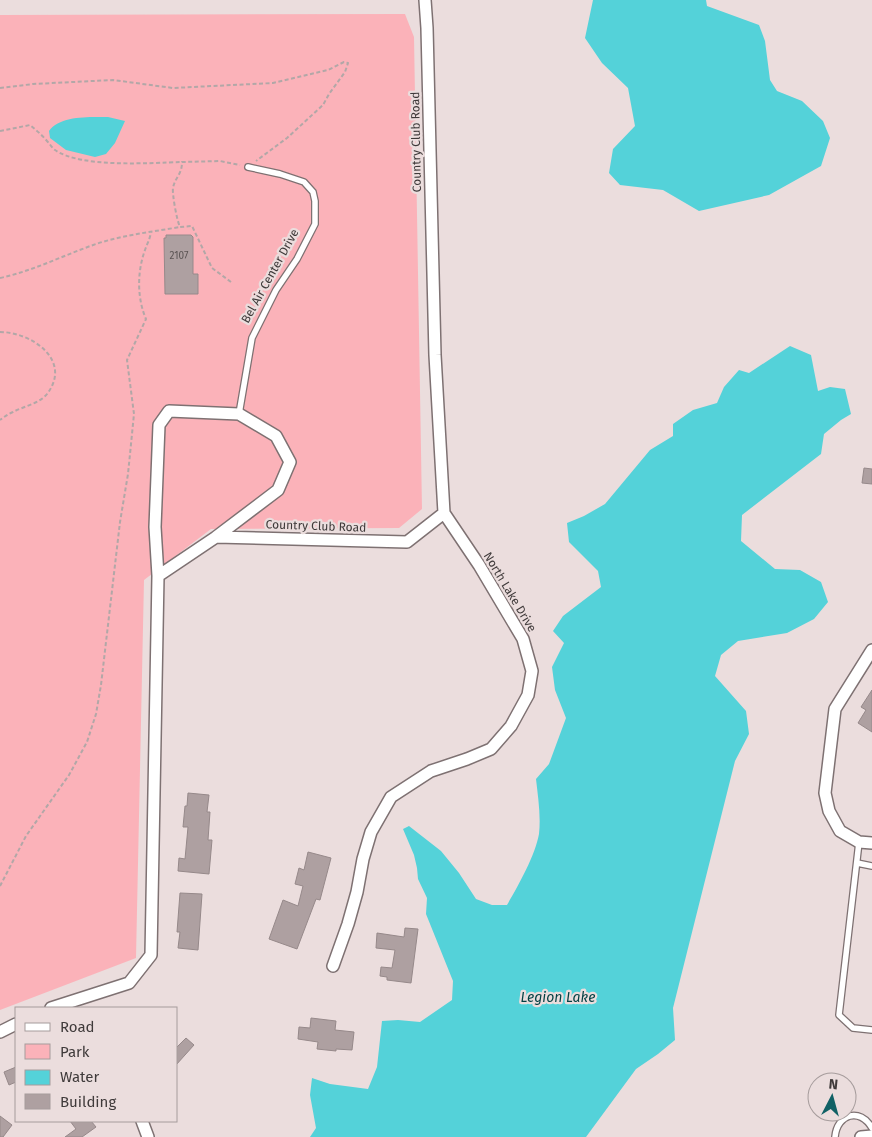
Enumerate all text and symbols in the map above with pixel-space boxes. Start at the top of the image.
street label: Country Club Road [408,92,424,192]
street label: Bel Air Center Drive [238,227,302,325]
house number: 2107 [170,250,189,262]
street label: Country Club Road [265,517,367,535]
street label: North Lake Drive [481,550,539,634]
water label: Legion Lake [521,989,595,1006]
legend [15,1007,178,1122]
text: Road [60,1018,95,1036]
text: Park [60,1043,90,1061]
text: Water [60,1068,99,1086]
north arrow [807,1072,857,1122]
text: N [828,1076,839,1094]
text: Building [60,1093,116,1111]

